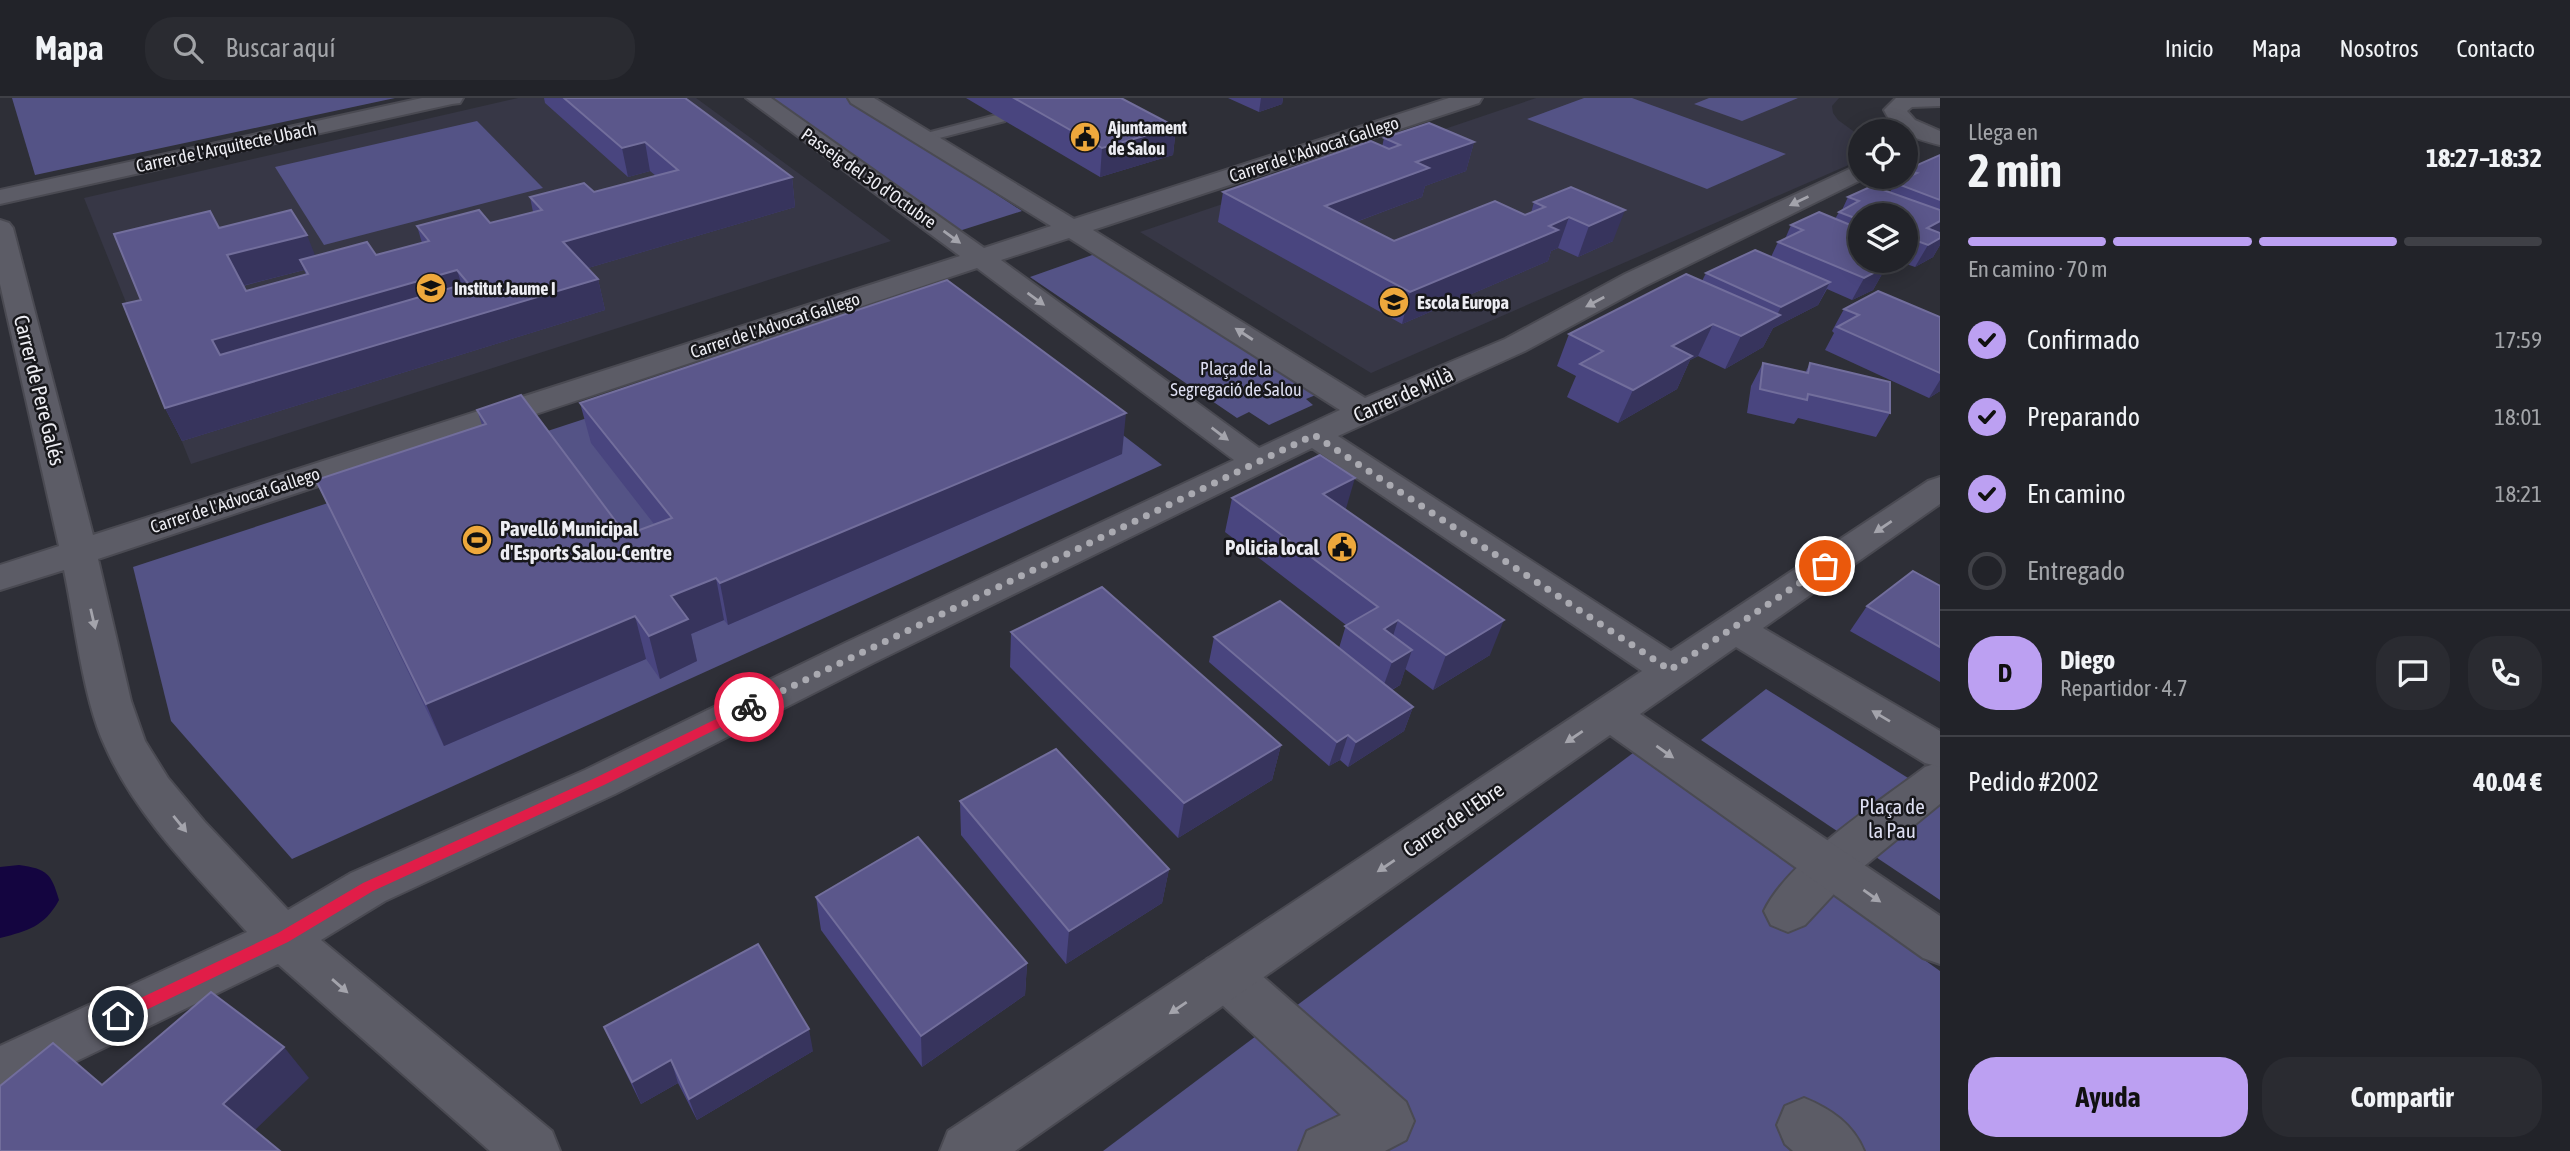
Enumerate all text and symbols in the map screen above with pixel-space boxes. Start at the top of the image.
search box [145,17,635,80]
text: Mapa [35,29,103,67]
icon: search [169,29,207,67]
text: Buscar aquí [225,33,335,63]
text: Inicio [2165,35,2214,62]
text: Mapa [2252,35,2301,62]
text: Nosotros [2339,35,2418,62]
text: Contacto [2456,35,2535,62]
street label: Carrer de l'Advocat Gallego [1227,112,1401,186]
place label: Ajuntament de Salou [1107,117,1188,159]
street label: Carrer de l'Arquitecte Ubach [134,118,318,176]
map controls [1848,119,1918,273]
button: locate [1848,119,1918,189]
text: Llega en [1968,119,2038,145]
public building icon: Ajuntament de Salou [1068,120,1102,154]
street label: Passeig del 30 d'Octubre [797,124,941,232]
text: 18:27–18:32 [2426,143,2542,173]
text: 2 min [1968,144,2062,197]
one-way arrow [1789,195,1809,207]
button: layers [1848,203,1918,273]
one-way arrow [943,230,961,244]
text: En camino · 70 m [1968,256,2108,282]
school or university icon: Institut Jaume I [414,271,448,305]
place label: Institut Jaume I [454,278,556,299]
school or university icon: Escola Europa [1377,285,1411,319]
street label: Carrer de l'Advocat Gallego [688,288,862,362]
one-way arrow [1027,291,1045,306]
place label: Escola Europa [1417,292,1509,313]
one-way arrow [1585,296,1605,308]
street label: Carrer de Pere Galés [10,312,70,468]
icon: check [1968,321,2006,359]
text: Confirmado [2027,325,2140,355]
one-way arrow [1235,327,1254,340]
text: 17:59 [2495,327,2542,353]
park label: Plaça de la Segregació de Salou [1170,358,1302,400]
street label: Carrer de Milà [1349,361,1457,427]
icon: check [1968,398,2006,436]
text: Preparando [2027,402,2140,432]
text: 18:01 [2494,404,2542,430]
one-way arrow [1210,426,1228,441]
street label: Carrer de l'Advocat Gallego [148,463,322,537]
icon: check [1968,475,2006,513]
text: En camino [2027,479,2126,509]
text: 18:21 [2495,481,2542,507]
place label: Pavelló Municipal d'Esports Salou-Centre [500,516,672,564]
one-way arrow [1874,520,1893,533]
sports icon: Pavelló Municipal d'Esports Salou-Centre [460,523,494,557]
public building icon: Policia local [1325,530,1359,564]
place label: Policia local [1225,535,1319,559]
pin [1795,536,1855,596]
icon: bag [1806,547,1844,585]
text: Entregado [2027,556,2125,586]
one-way arrow [87,608,98,630]
button: chat [2376,636,2450,710]
button: phone [2468,636,2542,710]
text: Diego [2060,645,2115,675]
text: D [1998,658,2012,688]
courier [714,672,784,742]
text: Repartidor · 4.7 [2060,675,2187,701]
icon: bike [730,688,768,726]
one-way arrow [1872,710,1891,722]
one-way arrow [1565,730,1583,744]
one-way arrow [1656,745,1674,759]
text: Pedido #2002 [1968,767,2099,797]
text: 40.04 € [2473,767,2542,797]
street label: Carrer de l'Ebre [1398,777,1508,861]
park label: Plaça de la Pau [1859,794,1925,842]
one-way arrow [173,815,188,833]
one-way arrow [1376,859,1396,872]
one-way arrow [1863,889,1881,903]
one-way arrow [331,978,348,993]
pin [88,986,148,1046]
icon: home [99,997,137,1035]
one-way arrow [1169,1001,1187,1015]
button: Ayuda [1968,1057,2248,1137]
button: Compartir [2262,1057,2542,1137]

